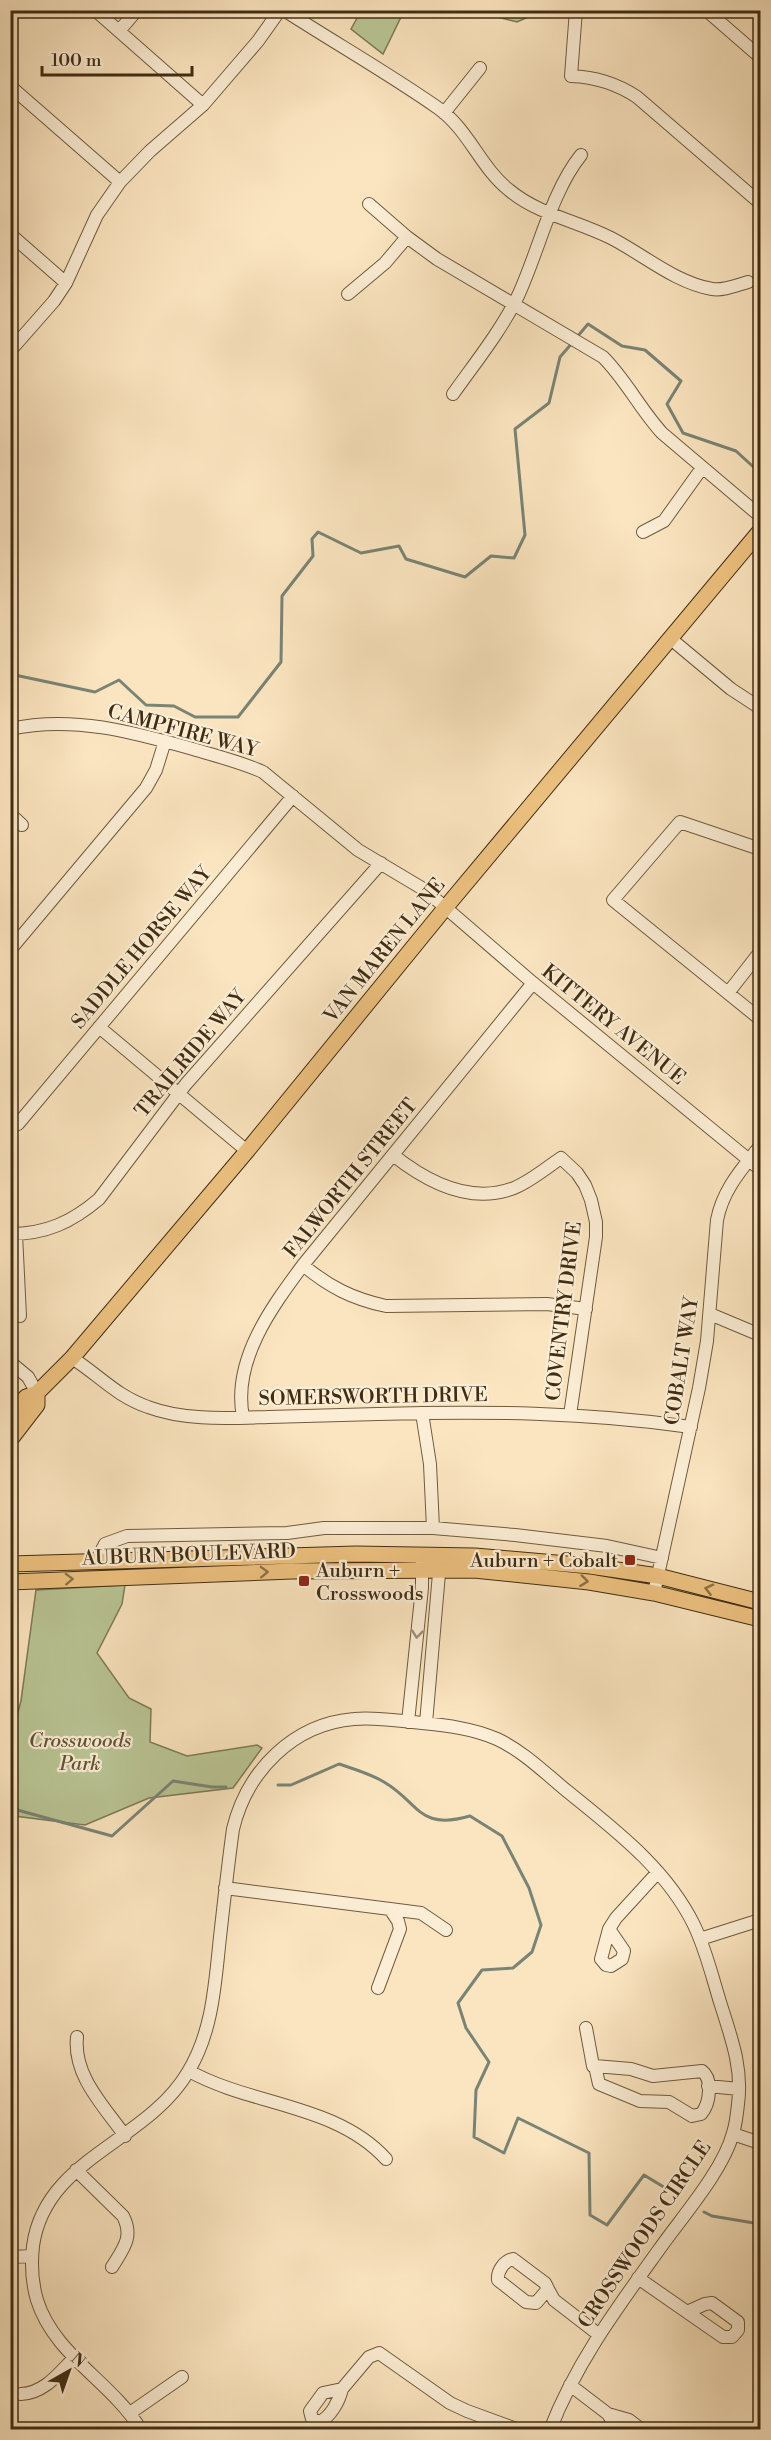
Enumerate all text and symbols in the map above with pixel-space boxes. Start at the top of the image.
scale bar [42,39,192,77]
text: 100 m [51,49,102,72]
street label: CAMPFIRE WAY [105,699,261,764]
street label: SADDLE HORSE WAY [67,861,218,1034]
street label: VAN MAREN LANE [318,873,451,1029]
street label: KITTERY AVENUE [536,959,690,1091]
street label: TRAILRIDE WAY [130,984,253,1123]
street label: FALWORTH STREET [279,1094,423,1264]
street label: COVENTRY DRIVE [541,1220,588,1402]
street label: COBALT WAY [660,1294,705,1427]
street label: SOMERSWORTH DRIVE [258,1383,488,1412]
street label: AUBURN BOULEVARD [81,1539,296,1572]
place label: Auburn + Cobalt [469,1549,618,1574]
marker: Auburn + Cobalt [623,1553,637,1567]
place label: Auburn + Crosswoods [315,1559,423,1607]
one-way arrow [259,1565,268,1578]
one-way arrow [64,1573,73,1586]
marker: Auburn + Crosswoods [297,1574,311,1588]
one-way arrow [580,1575,589,1587]
one-way arrow [705,1584,715,1597]
one-way arrow [411,1629,424,1638]
park label: Crosswoods Park [29,1729,132,1777]
street label: CROSSWOODS CIRCLE [573,2136,717,2333]
north arrow [39,2341,99,2401]
text: N [67,2349,90,2372]

